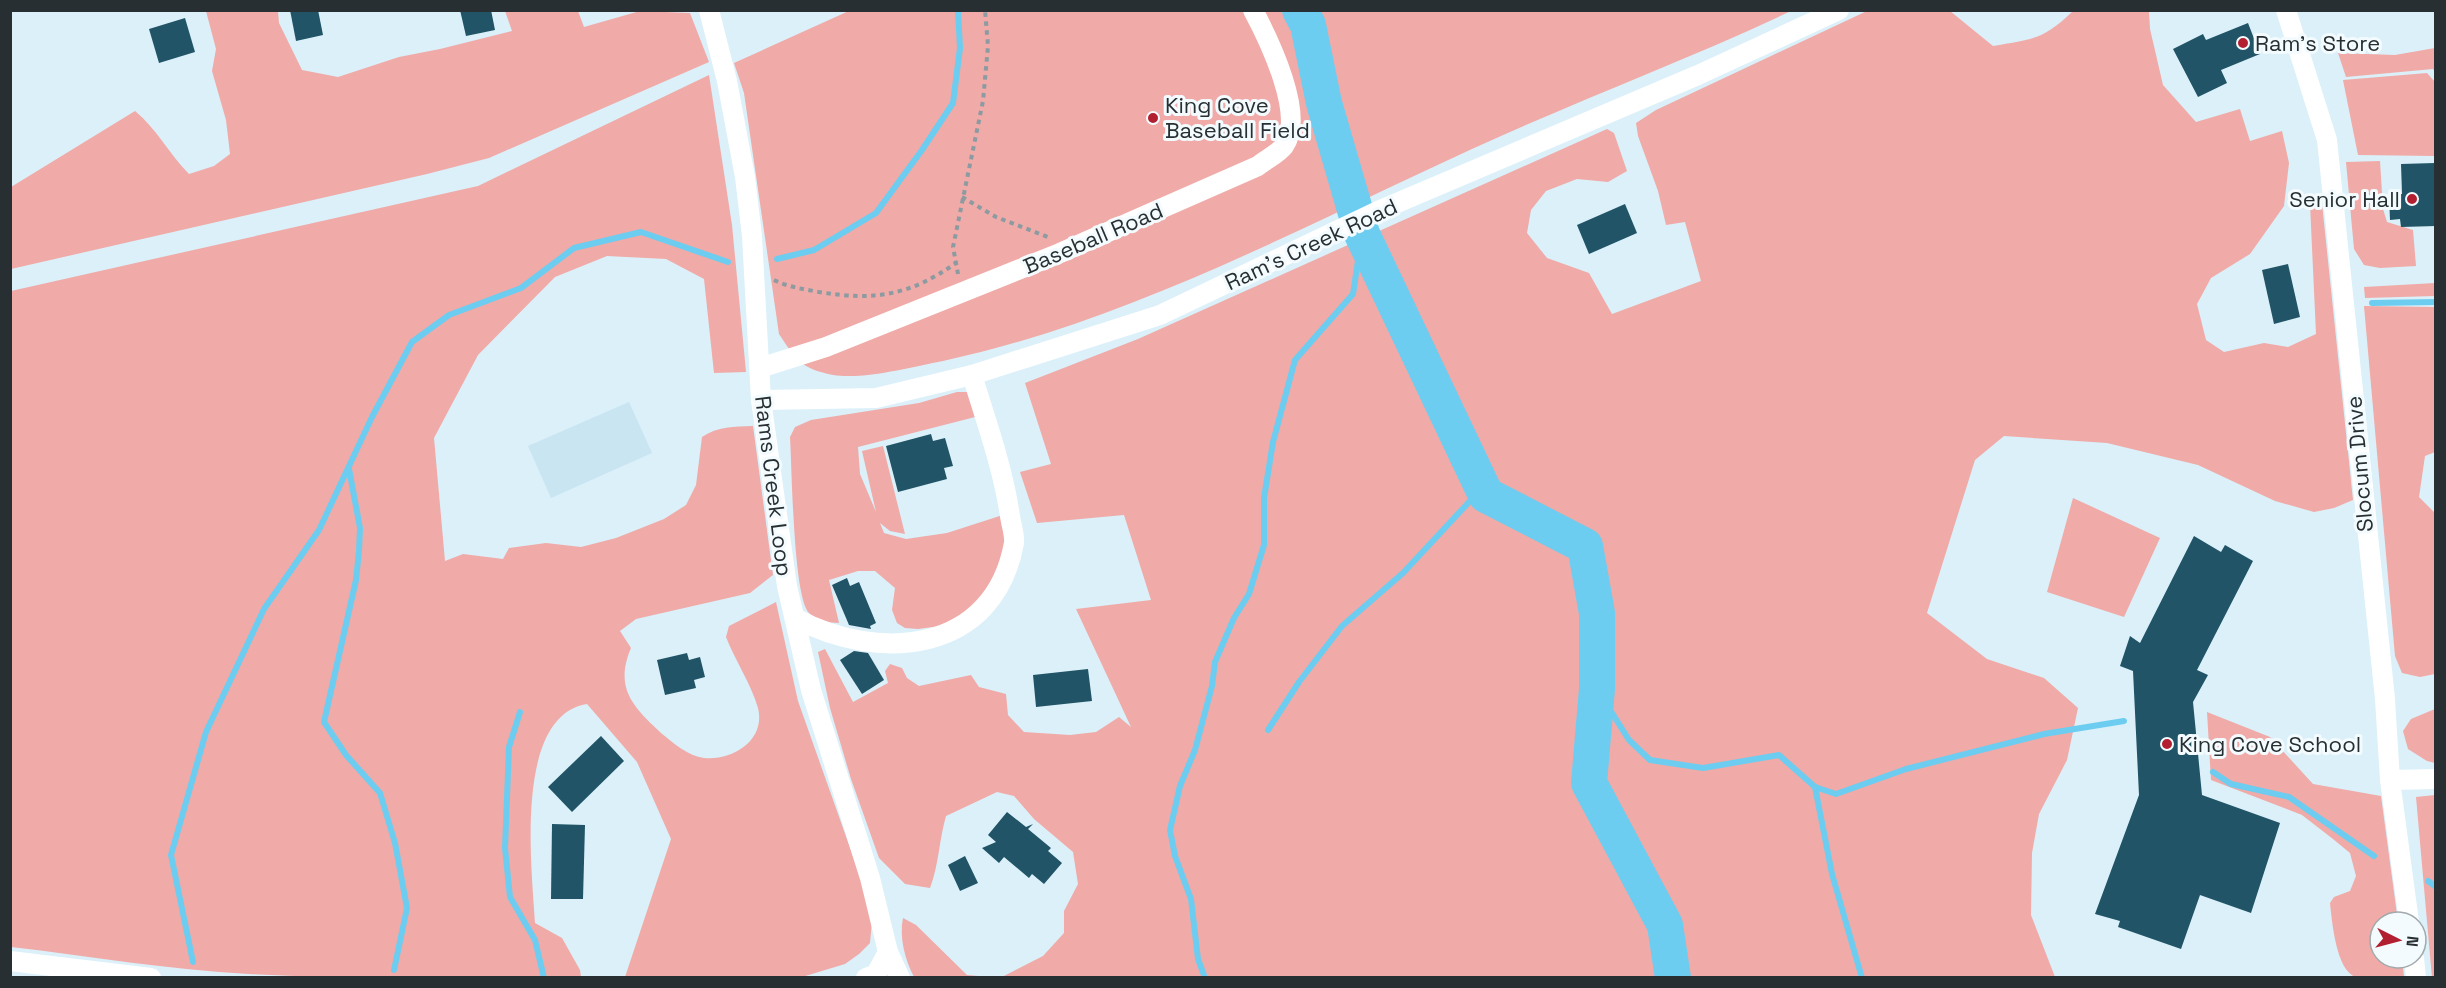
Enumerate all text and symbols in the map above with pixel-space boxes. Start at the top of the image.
place label: Ram's Store [2255,29,2380,57]
marker: Ram's Store [2236,36,2250,50]
place label: King Cove Baseball Field [1165,91,1310,144]
marker: King Cove Baseball Field [1146,111,1160,125]
place label: Senior Hall [2289,185,2400,213]
street label: Ram's Creek Road [1220,192,1402,296]
marker: Senior Hall [2405,192,2419,206]
street label: Baseball Road [1019,196,1167,280]
street label: Rams Creek Loop [749,394,799,578]
street label: Slocum Drive [2339,395,2379,533]
place label: King Cove School [2179,730,2361,758]
marker: King Cove School [2160,737,2174,751]
north arrow [2368,910,2428,970]
text: N [2401,935,2423,948]

